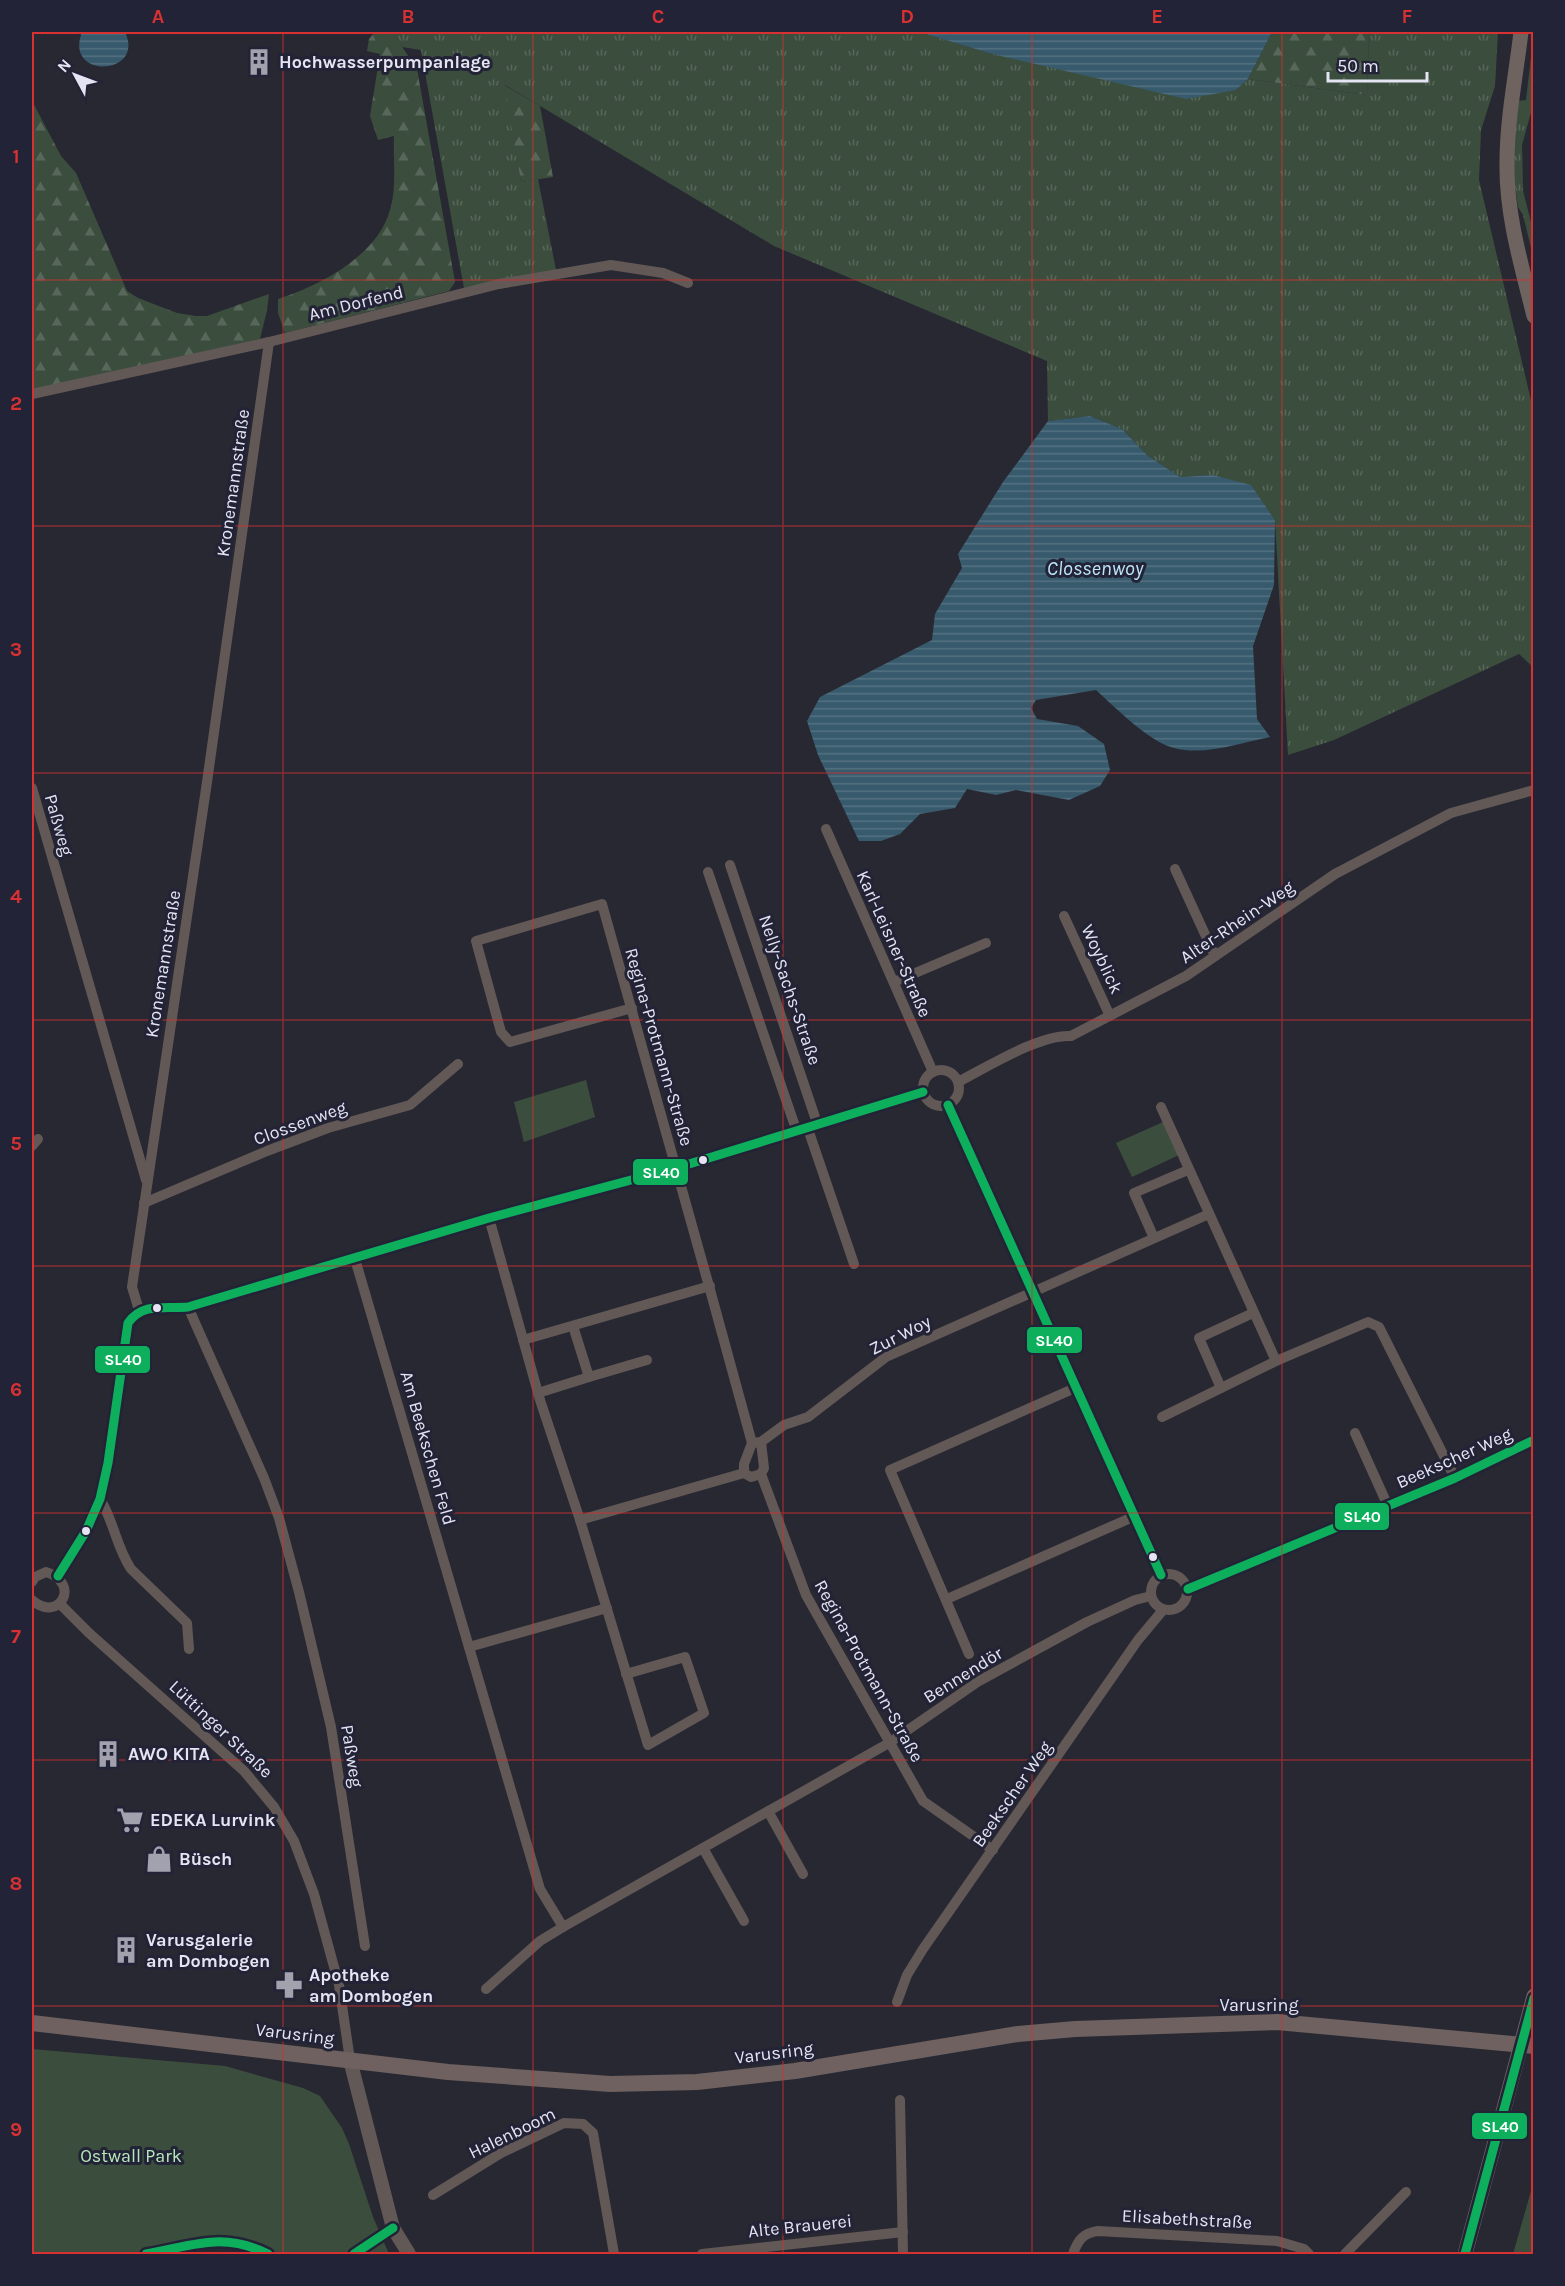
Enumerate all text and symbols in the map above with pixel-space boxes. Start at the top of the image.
text: A [152,5,165,28]
text: B [402,5,414,28]
text: C [652,5,664,28]
text: D [900,5,914,28]
text: E [1151,5,1163,28]
text: F [1402,5,1413,28]
north arrow [45,45,105,105]
scale bar [1328,45,1427,83]
building icon: Hochwasserpumpanlage [244,47,274,77]
place label: Hochwasserpumpanlage [279,51,491,73]
text: N [53,55,75,76]
text: 50 m [1337,55,1379,77]
text: 1 [12,145,20,168]
street label: Am Dorfend [306,281,406,325]
text: 2 [10,392,22,415]
street label: Kronemannstraße [212,408,254,558]
water label: Clossenwoy [1047,557,1145,580]
text: 3 [10,638,22,661]
street label: Paßweg [40,792,78,858]
street label: Karl-Leisner-Straße [852,867,936,1021]
street label: Alter-Rhein-Weg [1176,876,1298,968]
text: 4 [10,885,22,908]
street label: Kronemannstraße [140,889,186,1039]
street label: Nelly-Sachs-Straße [754,912,826,1068]
street label: Woyblick [1076,921,1128,997]
street label: Regina-Protmann-Straße [620,945,698,1149]
street label: Clossenweg [250,1096,350,1150]
text: 5 [10,1132,22,1155]
unlabelled marker [697,1154,709,1166]
line badge: SL40 [632,1158,689,1186]
text: SL40 [642,1163,680,1182]
unlabelled marker [151,1302,163,1314]
street label: Zur Woy [866,1310,935,1360]
line badge: SL40 [1026,1326,1083,1354]
text: SL40 [1035,1331,1073,1350]
line badge: SL40 [94,1345,151,1374]
text: SL40 [104,1350,142,1369]
street label: Am Beekschen Feld [395,1368,461,1528]
text: 6 [10,1378,22,1401]
street label: Beekscher Weg [1393,1423,1515,1493]
line badge: SL40 [1334,1502,1390,1531]
text: SL40 [1343,1507,1381,1526]
unlabelled marker [80,1525,92,1537]
unlabelled marker [1147,1551,1159,1563]
street label: Regina-Protmann-Straße [810,1576,928,1766]
text: 7 [11,1625,21,1648]
street label: Bennendör [919,1642,1007,1708]
street label: Lüttinger Straße [165,1675,277,1783]
street label: Paßweg [336,1723,368,1789]
street label: Beekscher Weg [967,1737,1057,1851]
building icon: AWO KITA [93,1739,123,1769]
place label: AWO KITA [128,1743,210,1765]
supermarket icon: EDEKA Lurvink [115,1805,145,1835]
place label: EDEKA Lurvink [150,1809,276,1831]
shop icon: Büsch [144,1844,174,1874]
place label: Büsch [179,1848,232,1870]
text: 8 [10,1872,22,1895]
place label: Varusgalerie am Dombogen [146,1929,270,1972]
building icon: Varusgalerie am Dombogen [111,1935,141,1965]
place label: Apotheke am Dombogen [309,1964,433,2007]
pharmacy icon: Apotheke am Dombogen [274,1970,304,2000]
street label: Varusring [1219,1994,1299,2016]
street label: Varusring [254,2018,336,2050]
street label: Varusring [733,2037,815,2069]
street label: Halenboom [465,2102,559,2164]
line badge: SL40 [1471,2112,1528,2140]
text: SL40 [1481,2117,1519,2136]
text: 9 [10,2118,22,2141]
park label: Ostwall Park [80,2145,182,2167]
street label: Elisabethstraße [1121,2205,1253,2233]
street label: Alte Brauerei [747,2210,853,2242]

